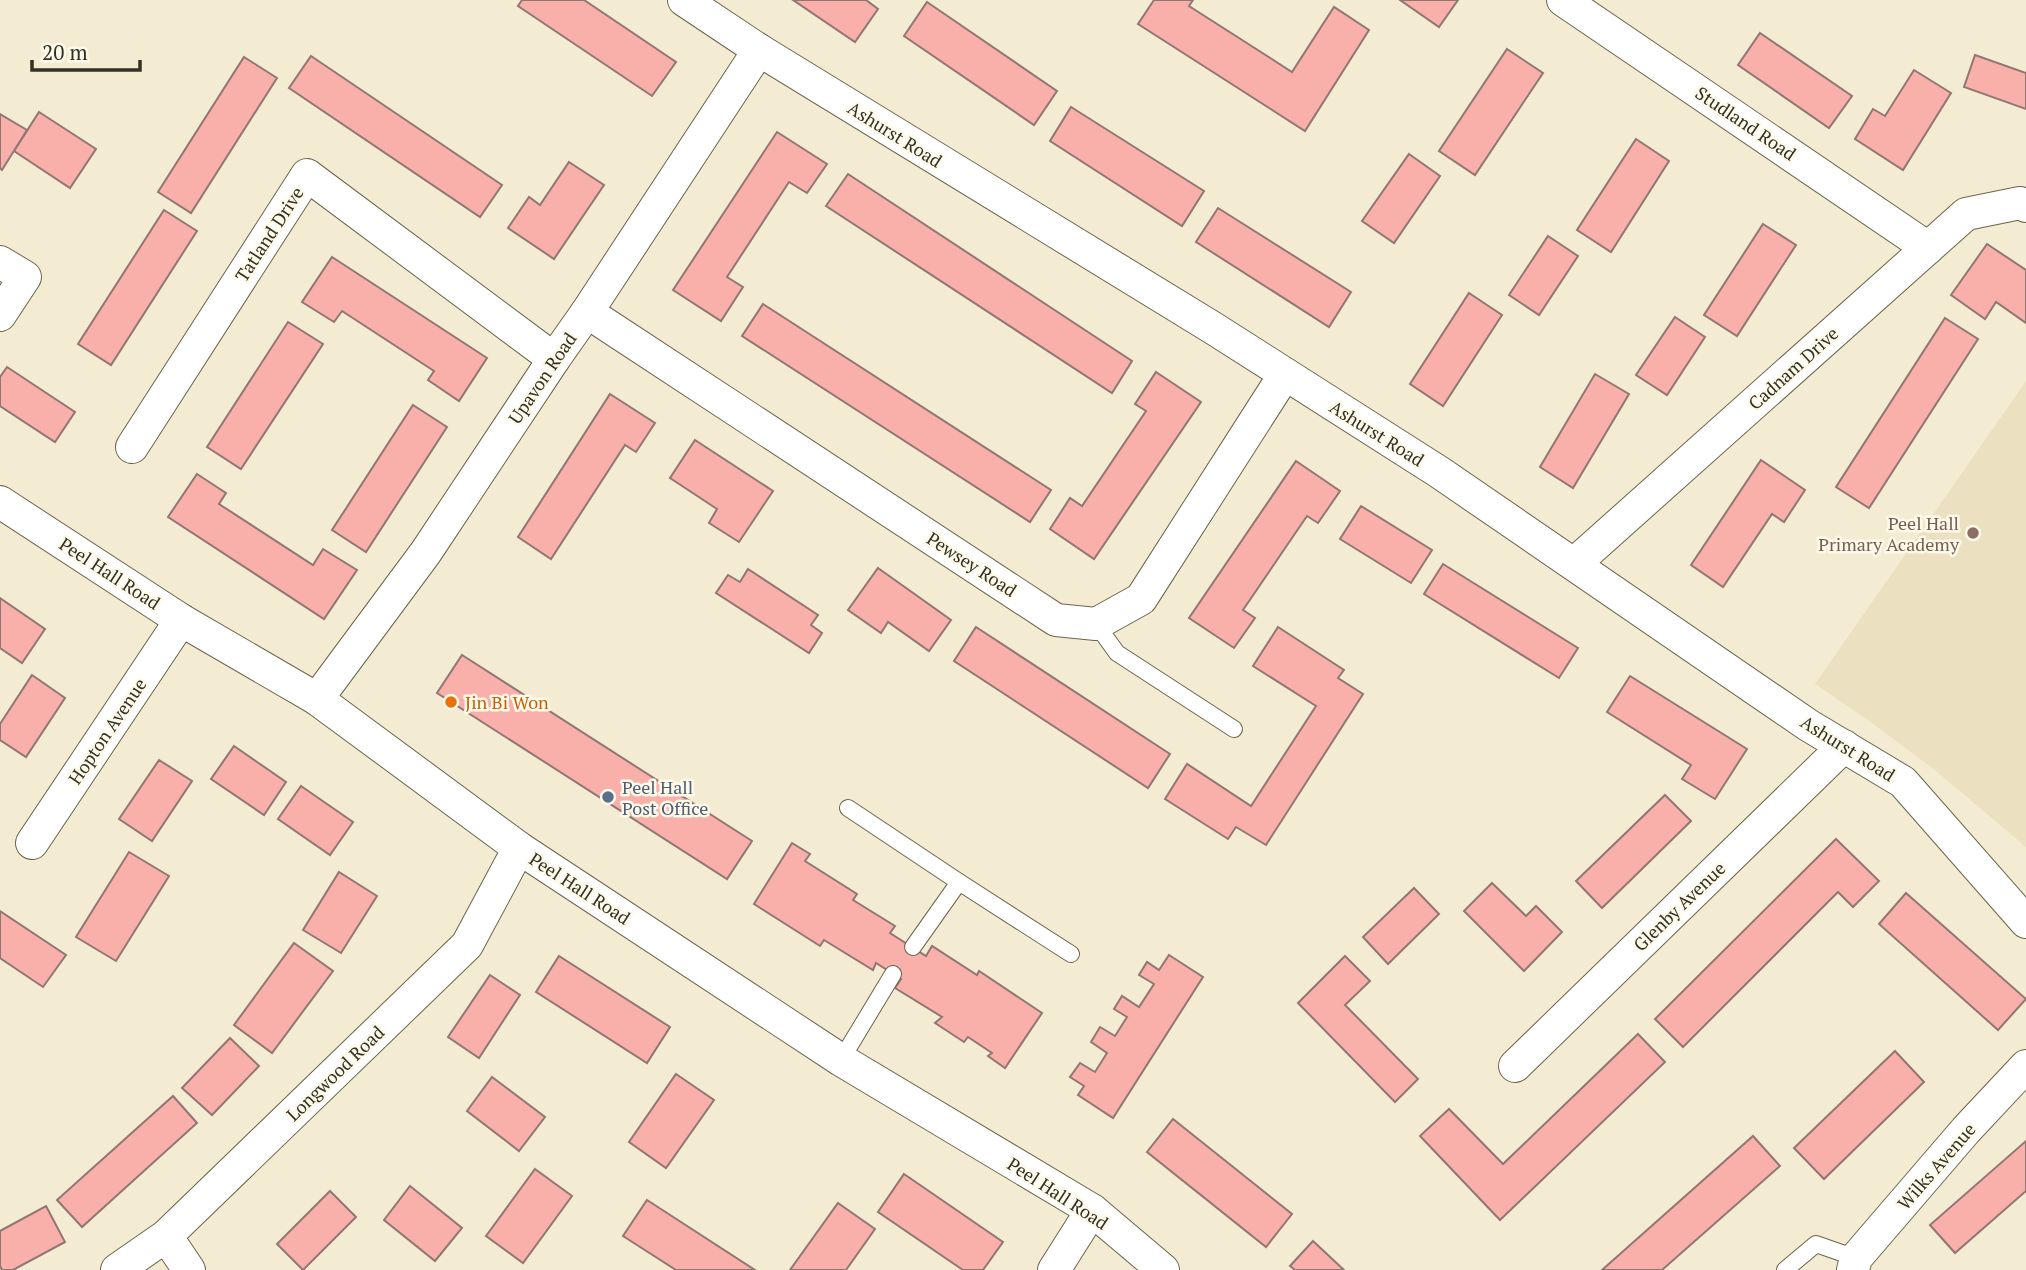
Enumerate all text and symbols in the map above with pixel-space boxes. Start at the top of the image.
scale bar [32,28,140,72]
text: 20 m [42,38,88,66]
street label: Studland Road [1691,81,1801,165]
street label: Ashurst Road [843,95,947,173]
street label: Tatland Drive [229,182,309,286]
street label: Cadnam Drive [1743,321,1843,415]
street label: Upavon Road [503,328,581,428]
street label: Ashurst Road [1325,394,1429,472]
place label: Peel Hall Primary Academy [1818,511,1960,556]
marker: Peel Hall Primary Academy [1965,525,1981,541]
street label: Pewsey Road [922,526,1022,602]
street label: Peel Hall Road [55,531,165,615]
street label: Hopton Avenue [63,673,151,789]
place label: Jin Bi Won [465,690,549,714]
marker: Jin Bi Won [443,694,459,710]
street label: Ashurst Road [1796,709,1900,787]
place label: Peel Hall Post Office [622,775,708,820]
marker: Peel Hall Post Office [600,789,616,805]
street label: Peel Hall Road [525,846,635,930]
street label: Glenby Avenue [1628,856,1730,956]
street label: Longwood Road [281,1020,389,1126]
street label: Wilks Avenue [1892,1117,1980,1215]
street label: Peel Hall Road [1003,1151,1113,1235]

